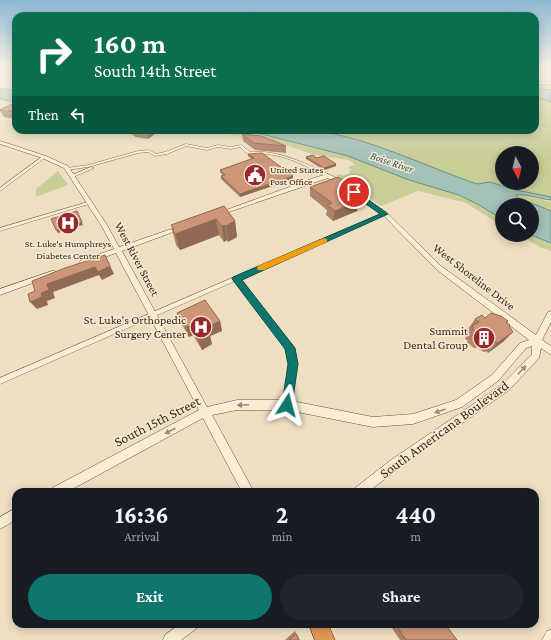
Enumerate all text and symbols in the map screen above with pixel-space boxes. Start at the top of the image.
icon: right [28,28,80,80]
text: 160 m [94,28,166,59]
text: South 14th Street [94,61,216,81]
icon: left [67,104,89,126]
text: Then [28,107,59,123]
north arrow [495,146,539,190]
map controls [495,146,539,242]
water label: Boise River [369,149,416,175]
public building icon: United States Post Office [242,162,268,188]
place label: United States Post Office [270,164,323,187]
pin [337,175,371,209]
icon: arrive [343,181,365,203]
button: search [495,198,539,242]
hospital icon: St. Luke's Humphreys Diabetes Center [55,210,81,236]
street label: West River Street [112,220,163,299]
place label: St. Luke's Humphreys Diabetes Center [25,238,111,261]
street label: West Shoreline Drive [430,241,518,313]
place label: St. Luke's Orthopedic Surgery Center [84,313,187,341]
hospital icon: St. Luke's Orthopedic Surgery Center [188,314,214,340]
place label: Summit Dental Group [403,324,469,352]
building icon: Summit Dental Group [471,325,497,351]
one-way arrow [517,365,526,376]
street label: South Americana Boulevard [376,377,512,481]
position arrow [266,384,308,426]
street label: South 15th Street [111,392,203,450]
one-way arrow [236,402,249,408]
one-way arrow [434,408,446,414]
one-way arrow [164,427,175,434]
text: 16:36 [115,501,169,528]
text: 2 [276,501,288,528]
text: 440 [396,501,436,528]
text: Arrival [124,529,160,544]
text: min [272,529,292,544]
text: m [411,529,421,544]
button: Exit [28,574,272,620]
button: Share [280,574,523,620]

